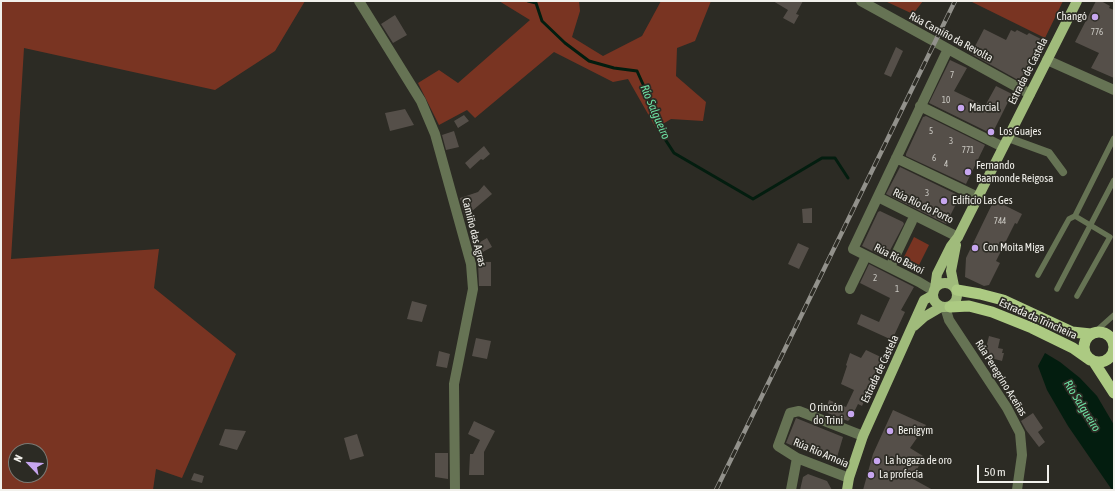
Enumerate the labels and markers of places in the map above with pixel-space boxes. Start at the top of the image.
place label: Changó [1057,10,1087,24]
marker: Changó [1090,12,1100,22]
place label: Marcial [969,101,999,115]
marker: Marcial [956,103,966,113]
place label: Los Guajes [999,125,1041,139]
marker: Los Guajes [986,127,996,137]
place label: Fernando Baamonde Reigosa [976,159,1053,185]
marker: Fernando Baamonde Reigosa [963,167,973,177]
place label: Edificio Las Ges [952,194,1013,208]
marker: Edificio Las Ges [939,196,949,206]
place label: Con Moita Miga [983,241,1044,255]
marker: Con Moita Miga [970,243,980,253]
place label: O rincón do Trini [809,401,843,427]
marker: O rincón do Trini [846,409,856,419]
place label: Benigym [898,424,933,438]
marker: Benigym [885,426,895,436]
place label: La hogaza de oro [885,454,952,468]
marker: La hogaza de oro [872,456,882,466]
place label: La profecía [879,468,923,482]
marker: La profecía [866,470,876,480]

